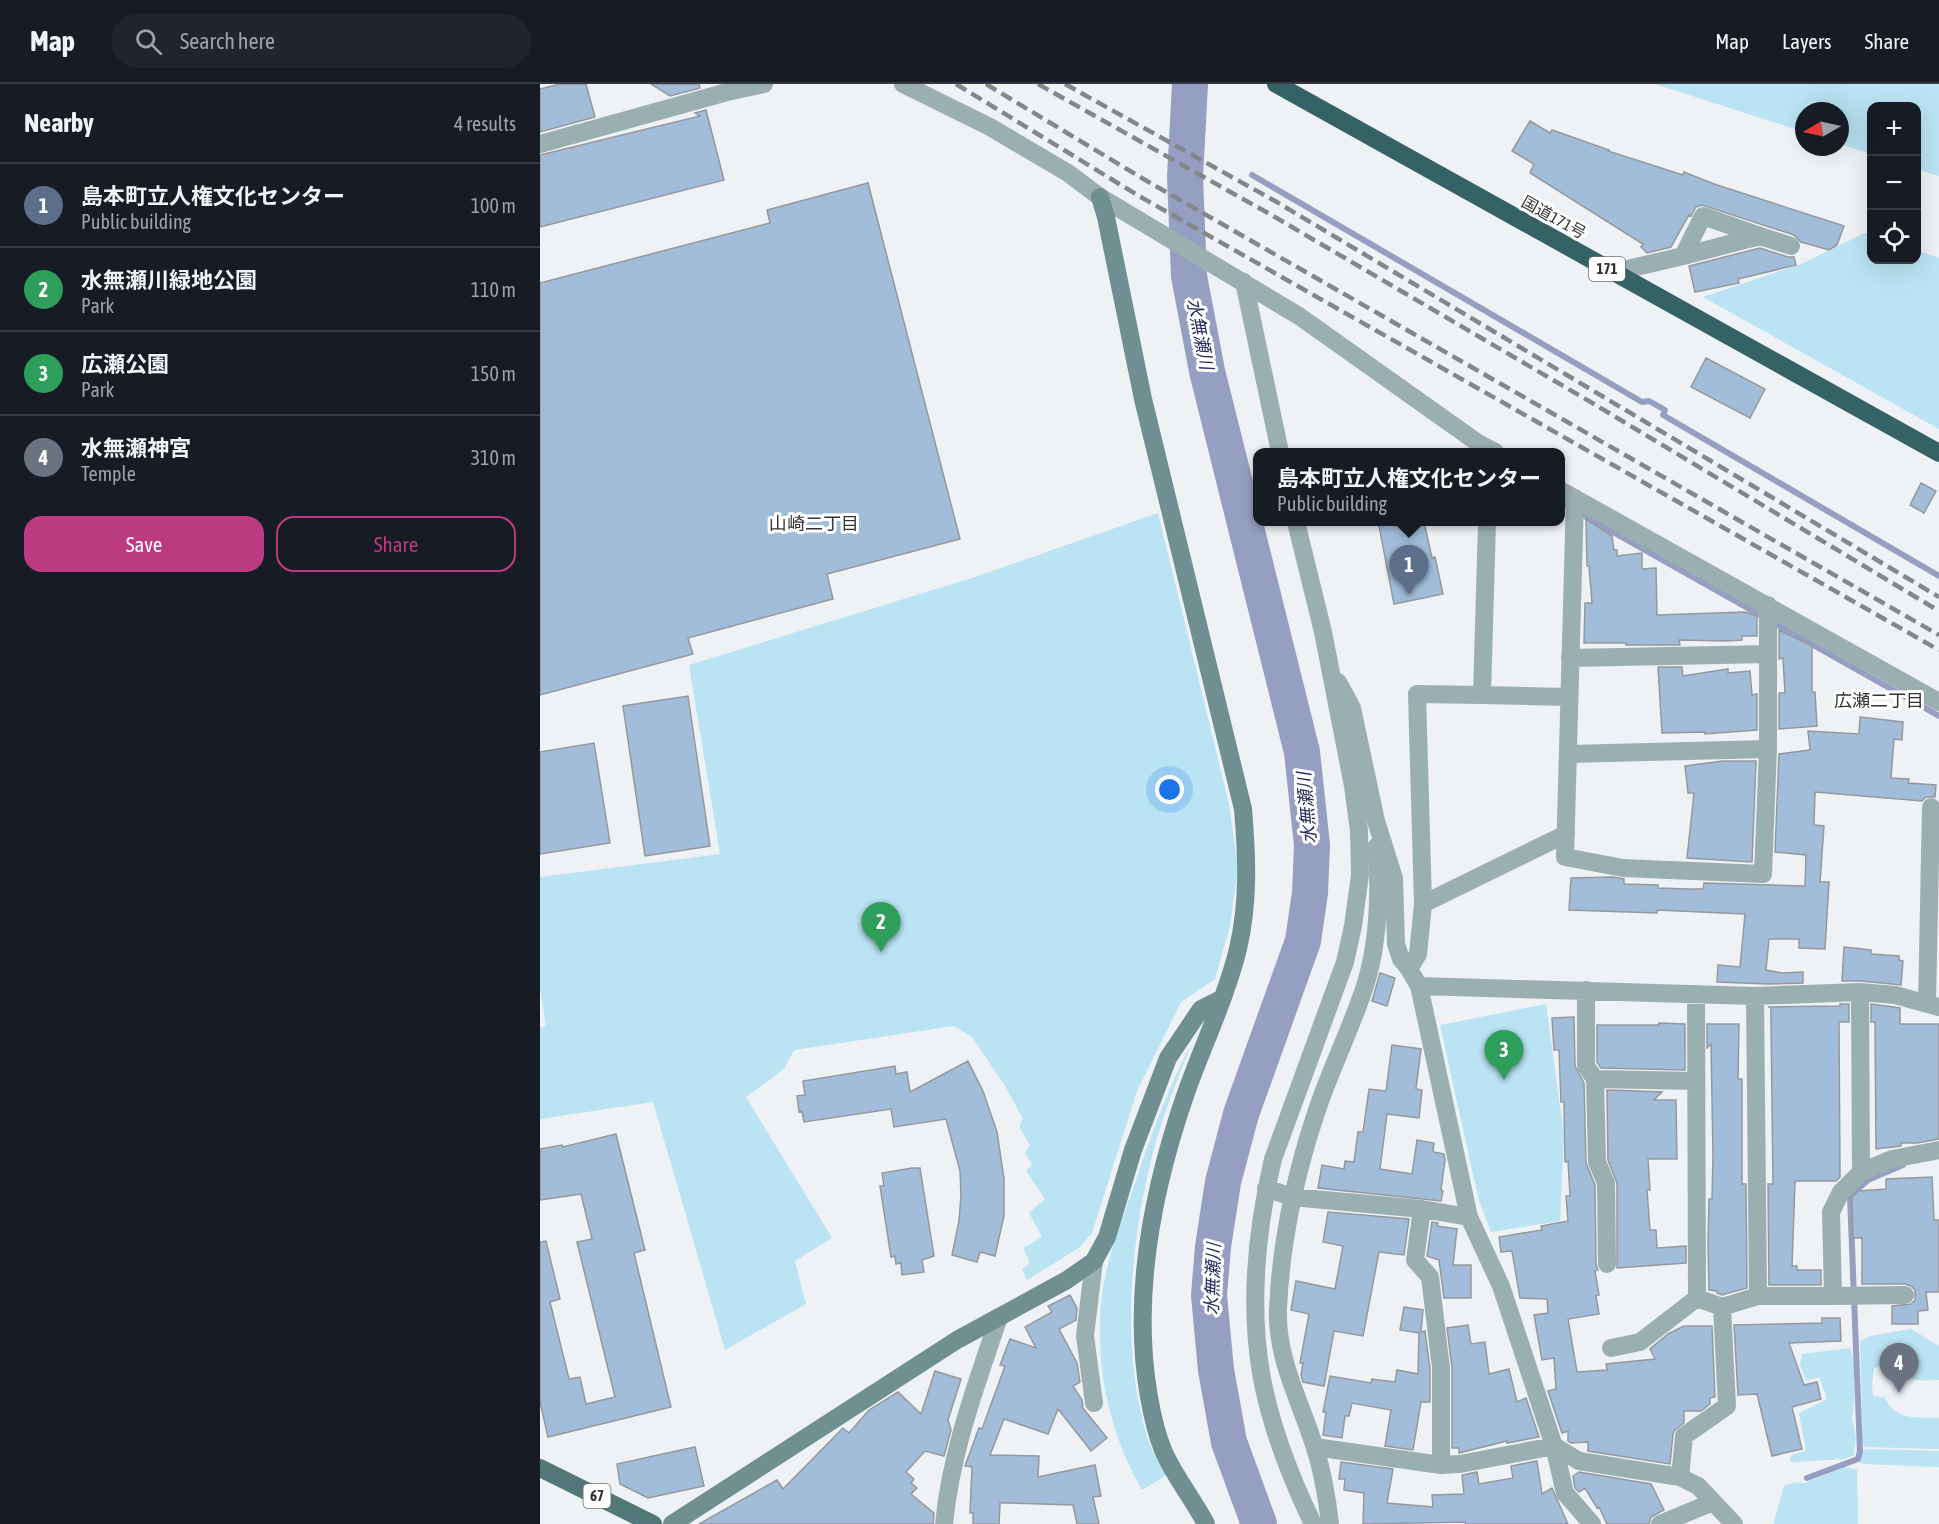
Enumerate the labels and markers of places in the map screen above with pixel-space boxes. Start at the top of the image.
pin: 1 [1390,546,1428,595]
pin: 2 [862,902,900,952]
pin: 3 [1484,1030,1524,1080]
pin: 4 [1880,1344,1918,1393]

